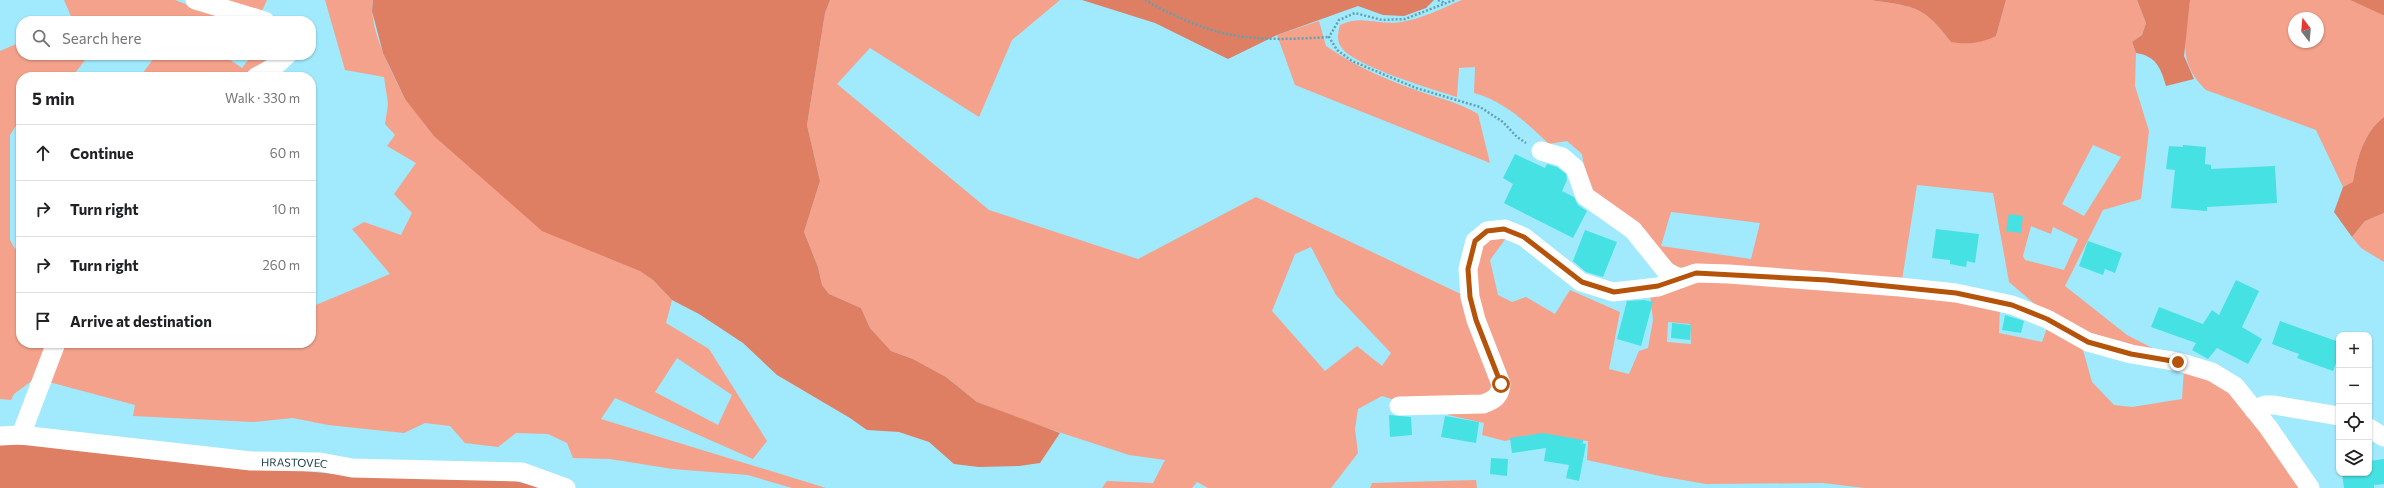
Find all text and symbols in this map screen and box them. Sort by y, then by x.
north arrow [2288,12,2324,48]
search box [16,16,316,60]
icon: search [30,27,52,49]
text: Search here [62,29,141,47]
text: 5 min [32,88,75,109]
text: Walk · 330 m [225,90,300,106]
icon: ahead [32,142,54,164]
text: Continue [70,144,134,162]
text: 60 m [270,145,300,161]
icon: right [32,198,54,220]
text: Turn right [70,200,139,218]
text: 10 m [272,201,300,217]
icon: right [32,254,54,276]
text: Turn right [70,256,139,274]
text: 260 m [263,257,300,273]
icon: arrive [32,310,54,332]
text: Arrive at destination [70,312,212,330]
map controls [2336,332,2372,476]
button: + [2336,332,2372,368]
route end [2169,353,2187,371]
button: − [2336,368,2372,404]
route start [1492,375,1510,393]
button: locate [2336,404,2372,440]
button: layers [2336,440,2372,476]
street label: HRASTOVEC [261,455,329,470]

